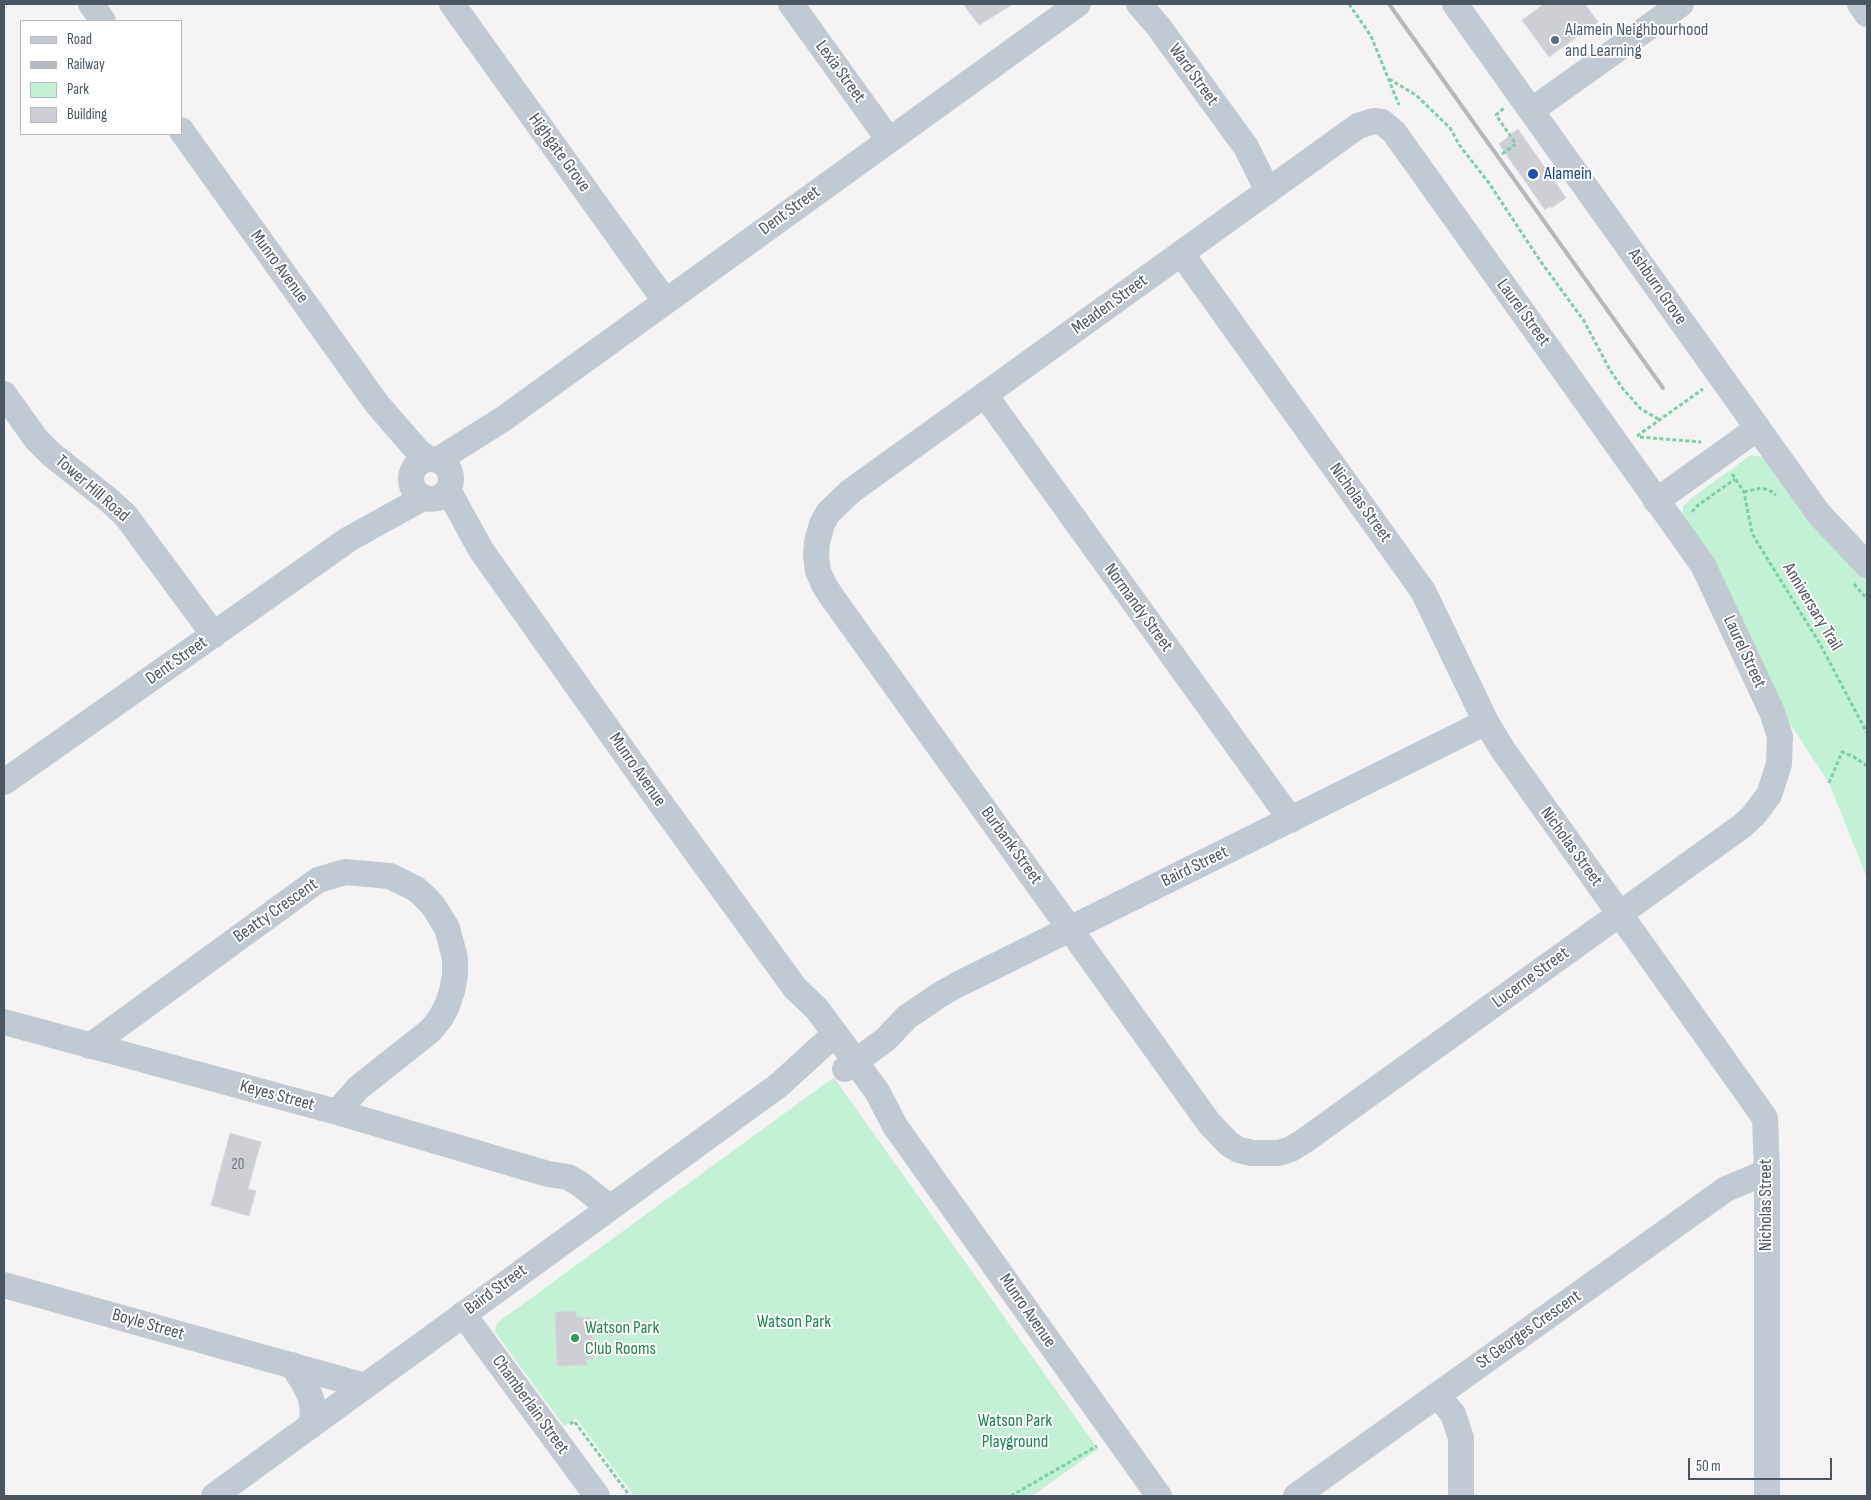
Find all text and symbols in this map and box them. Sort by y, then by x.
place label: Alamein Neighbourhood and Learning [1565,19,1708,62]
legend [20,20,182,135]
text: Road [67,30,92,49]
marker: Alamein Neighbourhood and Learning [1549,34,1561,46]
street label: Lexia Street [810,37,870,107]
street label: Ward Street [1163,40,1223,110]
text: Railway [67,55,105,74]
text: Park [67,80,89,99]
text: Building [67,105,107,124]
street label: Highgate Grove [523,109,595,197]
place label: Alamein [1544,163,1592,185]
marker: Alamein [1526,167,1540,181]
street label: Dent Street [755,182,825,240]
street label: Munro Avenue [245,226,313,308]
street label: Ashburn Grove [1623,245,1691,329]
street label: Meaden Street [1068,270,1152,340]
street label: Laurel Street [1492,275,1554,351]
street label: Tower Hill Road [51,451,133,527]
street label: Nicholas Street [1324,459,1396,547]
street label: Anniversary Trail [1777,559,1847,655]
street label: Normandy Street [1099,560,1177,656]
street label: Laurel Street [1718,612,1770,692]
street label: Dent Street [142,632,212,690]
street label: Munro Avenue [604,729,670,811]
street label: Burbank Street [976,803,1046,889]
street label: Nicholas Street [1535,803,1607,891]
street label: Baird Street [1158,842,1232,892]
street label: Beatty Crescent [230,874,322,948]
street label: Lucerne Street [1488,943,1574,1013]
street label: Keyes Street [237,1076,317,1116]
house number: 20 [232,1156,244,1174]
street label: Nicholas Street [1755,1159,1777,1251]
street label: Baird Street [461,1260,531,1320]
street label: Munro Avenue [994,1270,1060,1352]
street label: St Georges Crescent [1472,1286,1586,1374]
street label: Boyle Street [110,1304,186,1346]
park label: Watson Park [757,1311,831,1333]
place label: Watson Park Club Rooms [585,1317,659,1360]
marker: Watson Park Club Rooms [569,1332,581,1344]
street label: Chamberlain Street [487,1351,573,1459]
park label: Watson Park Playground [978,1410,1052,1452]
scale bar [1691,1448,1835,1480]
text: 50 m [1696,1457,1721,1476]

